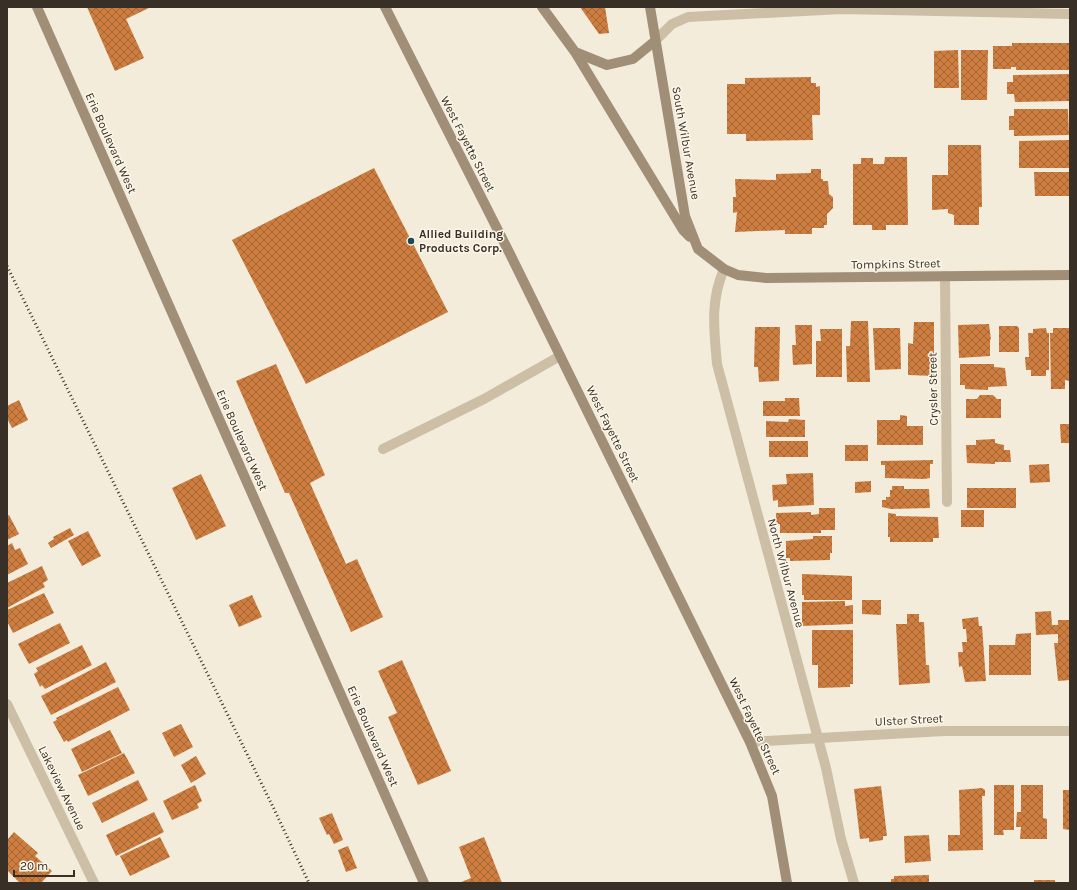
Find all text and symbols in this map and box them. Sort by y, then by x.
street label: South Wilbur Avenue [669,85,703,201]
street label: Erie Boulevard West [82,90,140,196]
street label: West Fayette Street [438,94,498,195]
place label: Allied Building Products Corp. [419,227,503,255]
marker: Allied Building Products Corp. [406,236,416,246]
street label: Tompkins Street [851,256,941,272]
street label: Crysler Street [925,352,941,426]
street label: West Fayette Street [584,384,643,485]
street label: Erie Boulevard West [213,387,271,493]
street label: North Wilbur Avenue [765,517,807,629]
street label: West Fayette Street [726,675,784,777]
street label: Erie Boulevard West [344,683,402,789]
street label: Ulster Street [875,711,944,729]
street label: Lakeview Avenue [36,744,88,832]
scale bar [14,852,74,878]
text: 20 m [20,859,48,873]

